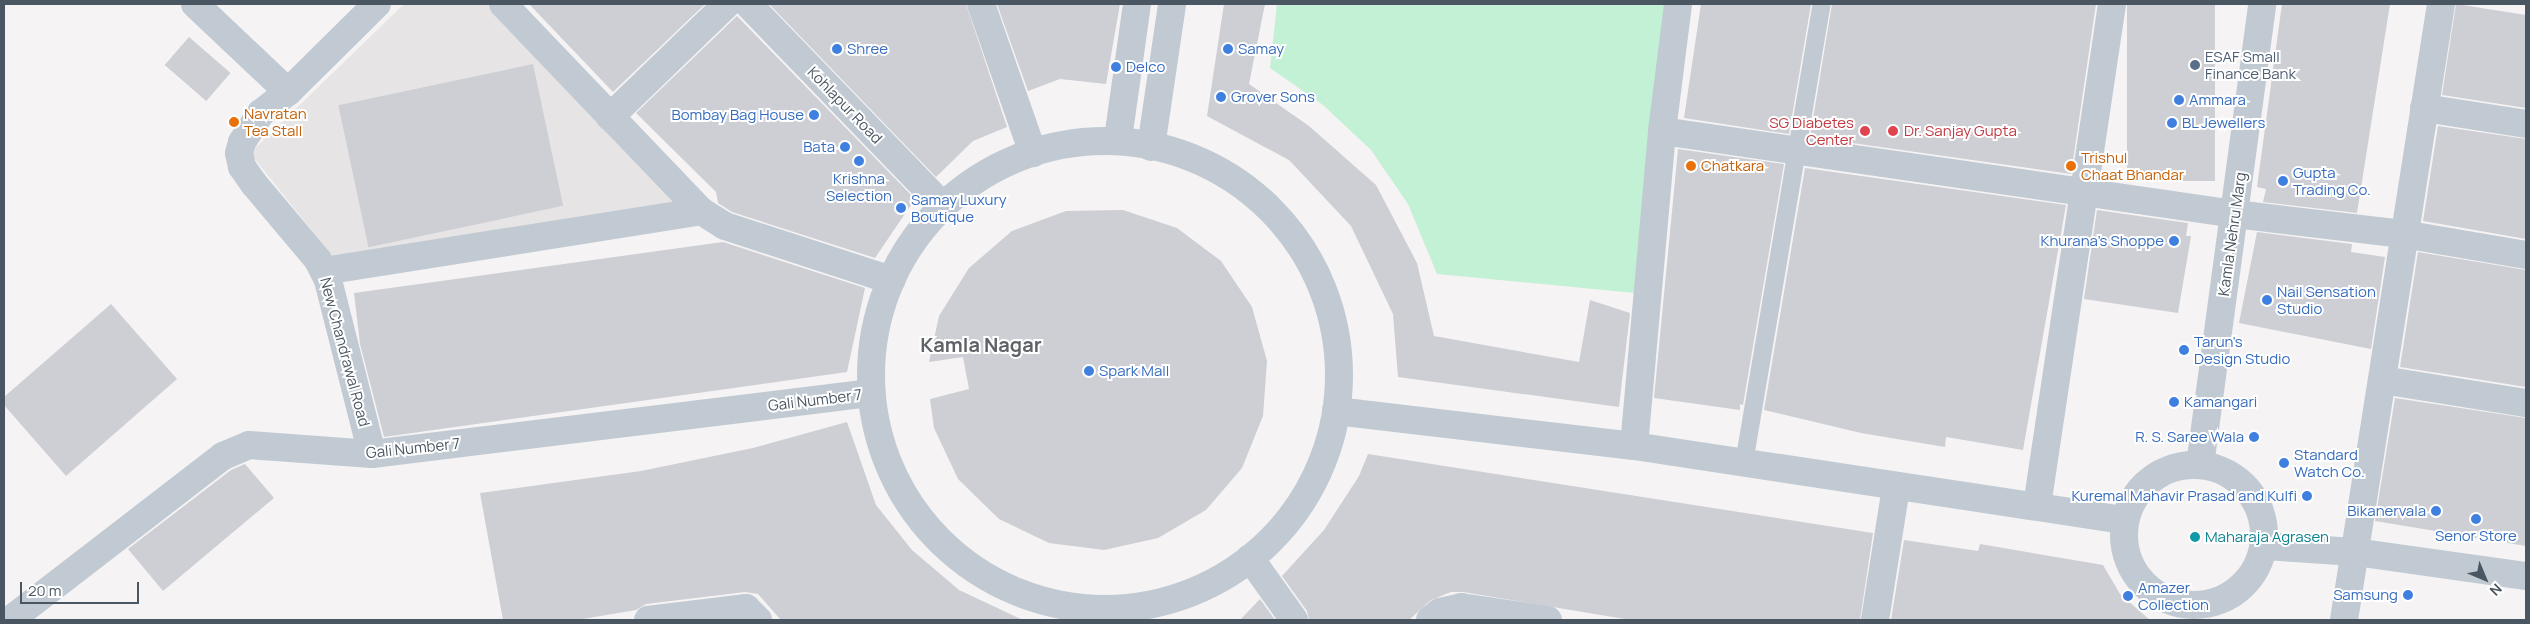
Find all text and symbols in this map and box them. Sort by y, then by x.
place label: Shree [847,40,888,58]
place label: Samay [1238,40,1284,58]
marker: Shree [831,43,843,55]
marker: Samay [1222,43,1234,55]
place label: ESAF Small Finance Bank [2205,47,2296,82]
place label: Delco [1126,58,1165,76]
marker: ESAF Small Finance Bank [2189,59,2201,71]
marker: Delco [1110,61,1122,73]
street label: Kohlapur Road [804,63,886,147]
place label: Grover Sons [1231,88,1315,106]
marker: Grover Sons [1215,91,1227,103]
place label: Ammara [2189,91,2246,109]
marker: Ammara [2173,94,2185,106]
place label: Navratan Tea Stall [244,104,307,139]
place label: Bombay Bag House [671,106,804,124]
marker: Bombay Bag House [808,109,820,121]
place label: SG Diabetes Center [1769,113,1854,148]
place label: BL Jewellers [2182,114,2266,132]
marker: Navratan Tea Stall [228,116,240,128]
marker: BL Jewellers [2166,117,2178,129]
place label: Dr. Sanjay Gupta [1904,122,2017,140]
marker: SG Diabetes Center [1858,124,1872,138]
marker: Dr. Sanjay Gupta [1886,124,1900,138]
place label: Bata [803,138,835,156]
marker: Bata [839,141,851,153]
place label: Trishul Chaat Bhandar [2081,148,2184,183]
marker: Krishna Selection [853,155,865,167]
place label: Chatkara [1701,157,1764,175]
marker: Chatkara [1685,160,1697,172]
marker: Trishul Chaat Bhandar [2065,160,2077,172]
place label: Gupta Trading Co. [2293,163,2371,198]
place label: Krishna Selection [826,169,892,204]
street label: Kamla Nehru Marg [2214,171,2250,297]
marker: Gupta Trading Co. [2277,175,2289,187]
place label: Samay Luxury Boutique [911,190,1007,225]
marker: Samay Luxury Boutique [895,202,907,214]
place label: Khurana's Shoppe [2040,232,2164,250]
marker: Khurana's Shoppe [2168,235,2180,247]
street label: New Chandrawal Road [316,276,374,428]
place label: Nail Sensation Studio [2277,282,2376,317]
marker: Nail Sensation Studio [2261,294,2273,306]
district label: Kamla Nagar [920,332,1042,356]
place label: Tarun's Design Studio [2194,332,2290,367]
marker: Tarun's Design Studio [2178,344,2190,356]
place label: Spark Mall [1099,362,1169,380]
marker: Spark Mall [1083,365,1095,377]
street label: Gali Number 7 [767,385,863,415]
place label: Kamangari [2184,393,2257,411]
marker: Kamangari [2168,396,2180,408]
place label: R. S. Saree Wala [2135,428,2244,446]
marker: R. S. Saree Wala [2248,431,2260,443]
street label: Gali Number 7 [365,434,461,462]
place label: Standard Watch Co. [2294,445,2365,480]
marker: Standard Watch Co. [2278,457,2290,469]
place label: Kuremal Mahavir Prasad and Kulfi [2071,487,2297,505]
marker: Kuremal Mahavir Prasad and Kulfi [2301,490,2313,502]
place label: Bikanervala [2347,502,2426,520]
marker: Bikanervala [2430,505,2442,517]
marker: Senor Store [2470,513,2482,525]
place label: Senor Store [2435,527,2517,545]
place label: Maharaja Agrasen [2205,528,2329,546]
marker: Maharaja Agrasen [2189,531,2201,543]
north arrow [2460,554,2510,604]
scale bar [22,572,141,604]
place label: Amazer Collection [2138,578,2209,613]
text: 20 m [28,580,61,601]
text: N [2486,580,2506,600]
place label: Samsung [2333,586,2398,604]
marker: Samsung [2402,589,2414,601]
marker: Amazer Collection [2122,590,2134,602]

